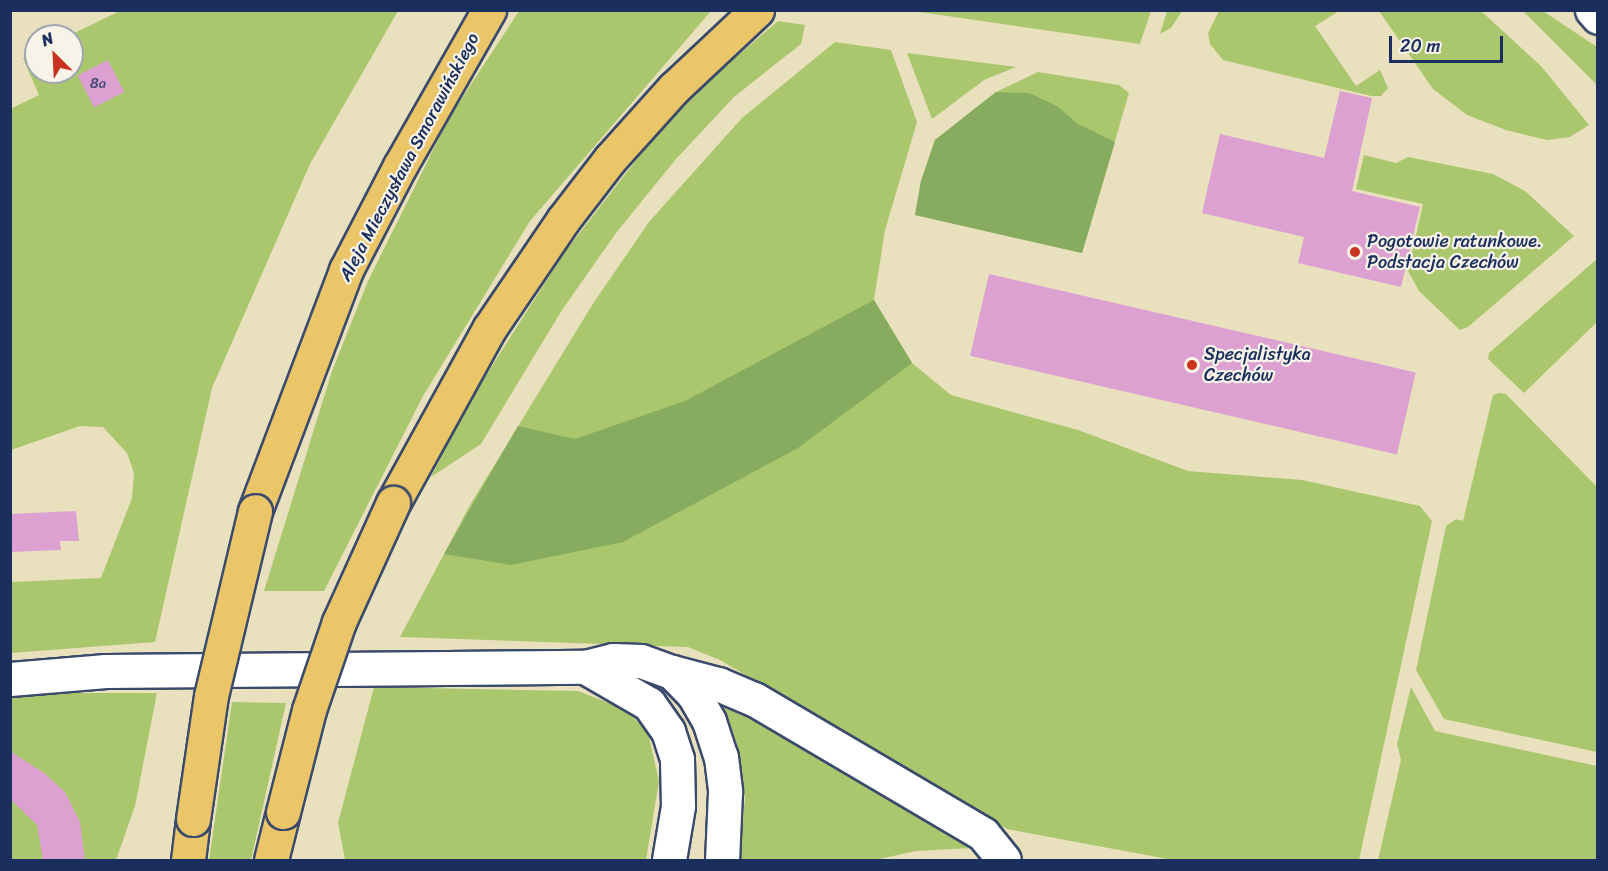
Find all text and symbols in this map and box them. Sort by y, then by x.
text: N [36,23,58,54]
north arrow [24,24,84,84]
scale bar [1392,24,1506,62]
street label: Aleja Mieczysława Smorawińskiego [334,29,484,285]
text: 20 m [1400,30,1440,62]
house number: 8a [90,75,106,93]
place label: Pogotowie ratunkowe. Podstacja Czechów [1367,231,1543,274]
marker: Pogotowie ratunkowe. Podstacja Czechów [1348,245,1362,259]
place label: Specjalistyka Czechów [1204,344,1311,386]
marker: Specjalistyka Czechów [1185,358,1199,372]

